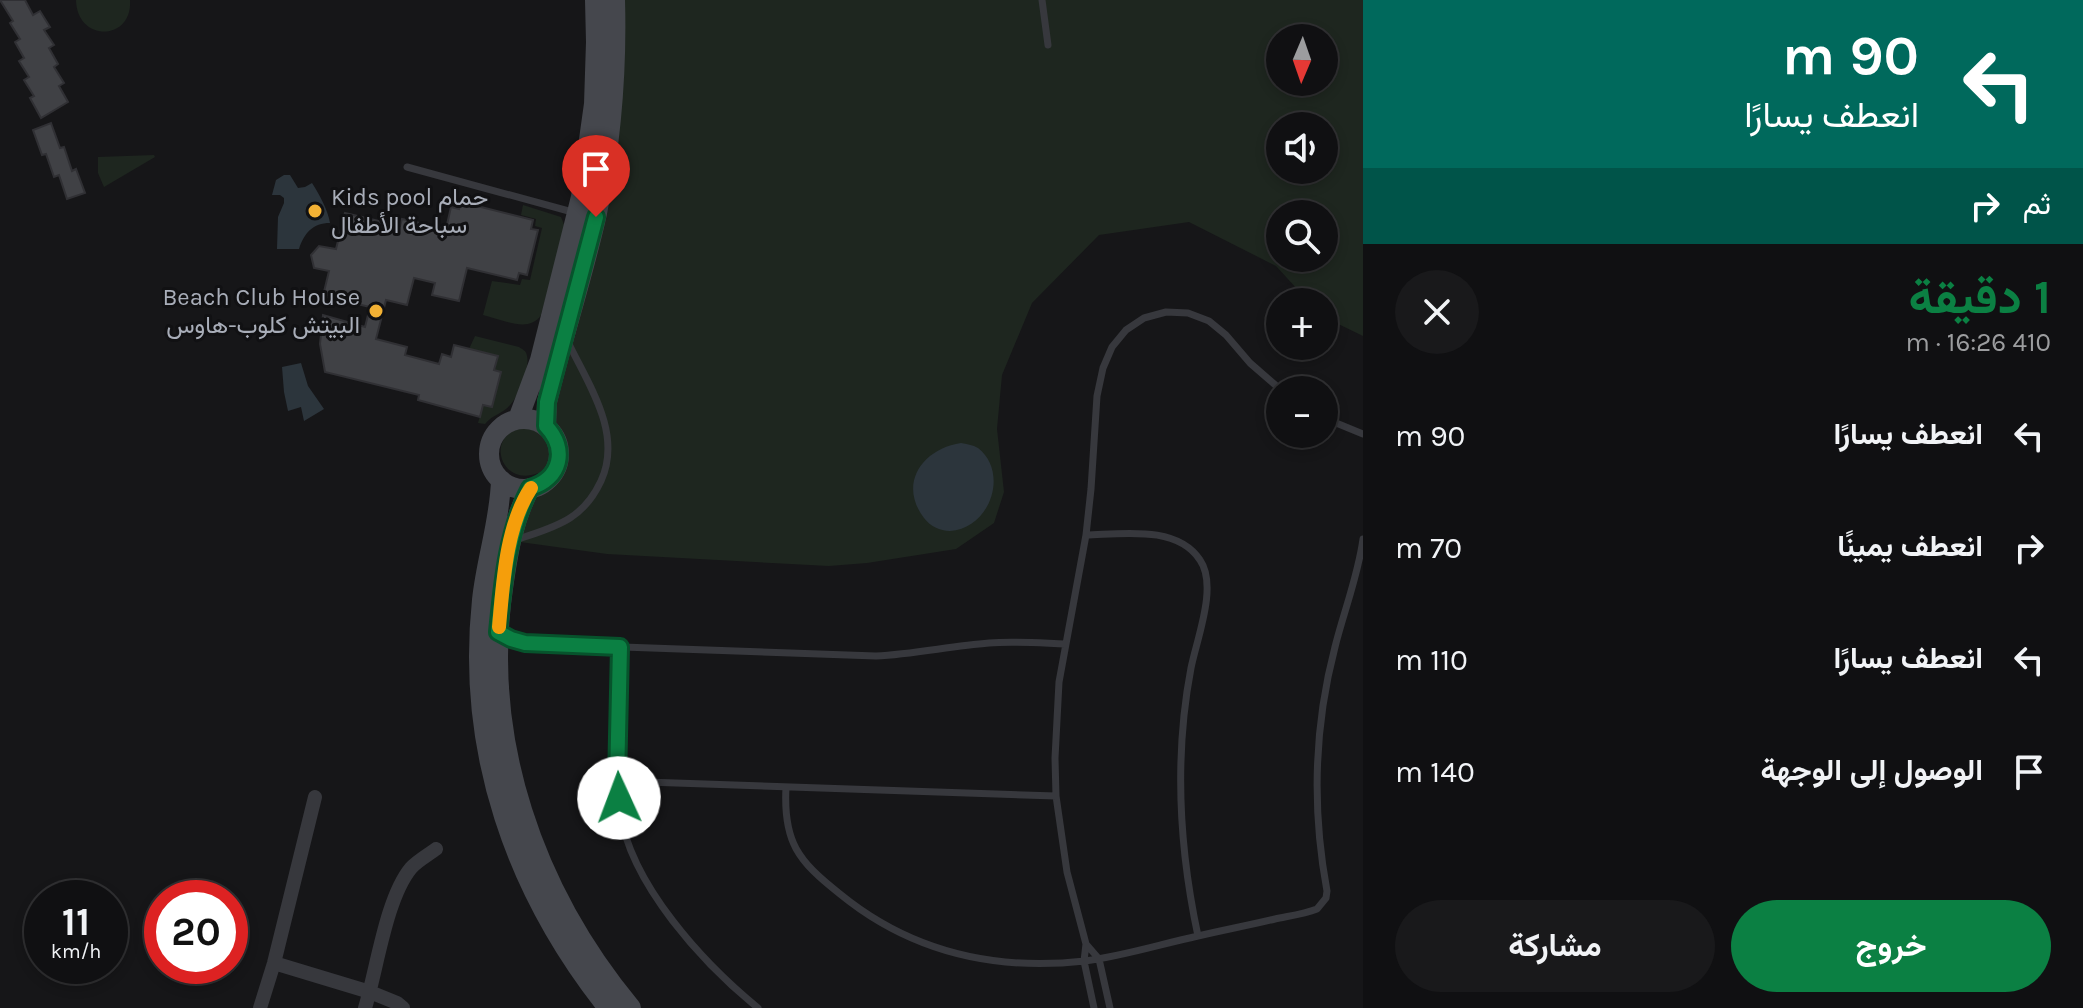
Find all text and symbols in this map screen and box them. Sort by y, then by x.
text: 90 m [1782,23,1919,88]
north arrow [1266,24,1338,96]
map controls [1266,24,1338,448]
icon: left [1947,32,2051,136]
text: انعطف يسارًا [1744,94,1919,136]
button: sound [1266,112,1338,184]
pin [562,135,630,217]
icon: arrive [574,147,618,191]
place label: Kids pool حمام سباحة الأطفال [331,183,488,239]
icon: right [1963,184,2007,228]
text: ثم [2023,186,2051,222]
button: search [1266,200,1338,272]
marker: Kids pool حمام سباحة الأطفال [306,202,324,220]
text: 1 دقيقة [1909,269,2051,325]
button: close [1395,270,1479,354]
place label: Beach Club House البيتش كلوب-هاوس [162,283,360,340]
button: + [1266,288,1338,360]
marker: Beach Club House البيتش كلوب-هاوس [367,302,385,320]
text: 410 m · 16:26 [1906,327,2051,358]
button: − [1266,376,1338,448]
icon: left [2007,414,2051,458]
text: انعطف يسارًا [1833,416,1983,452]
text: 90 m [1395,418,1465,454]
icon: right [2007,526,2051,570]
text: انعطف يمينًا [1837,528,1983,564]
text: 70 m [1395,530,1462,566]
icon: left [2007,638,2051,682]
text: انعطف يسارًا [1833,640,1983,676]
text: 110 m [1395,642,1468,678]
icon: arrive [2007,750,2051,794]
text: الوصول إلى الوجهة [1760,752,1983,788]
text: 140 m [1395,754,1475,790]
position arrow [577,756,661,840]
speed limit sign: 20 [144,880,248,984]
text: 11 [62,898,90,945]
button: مشاركة [1395,900,1715,992]
button: خروج [1731,900,2051,992]
text: km/h [51,940,101,963]

